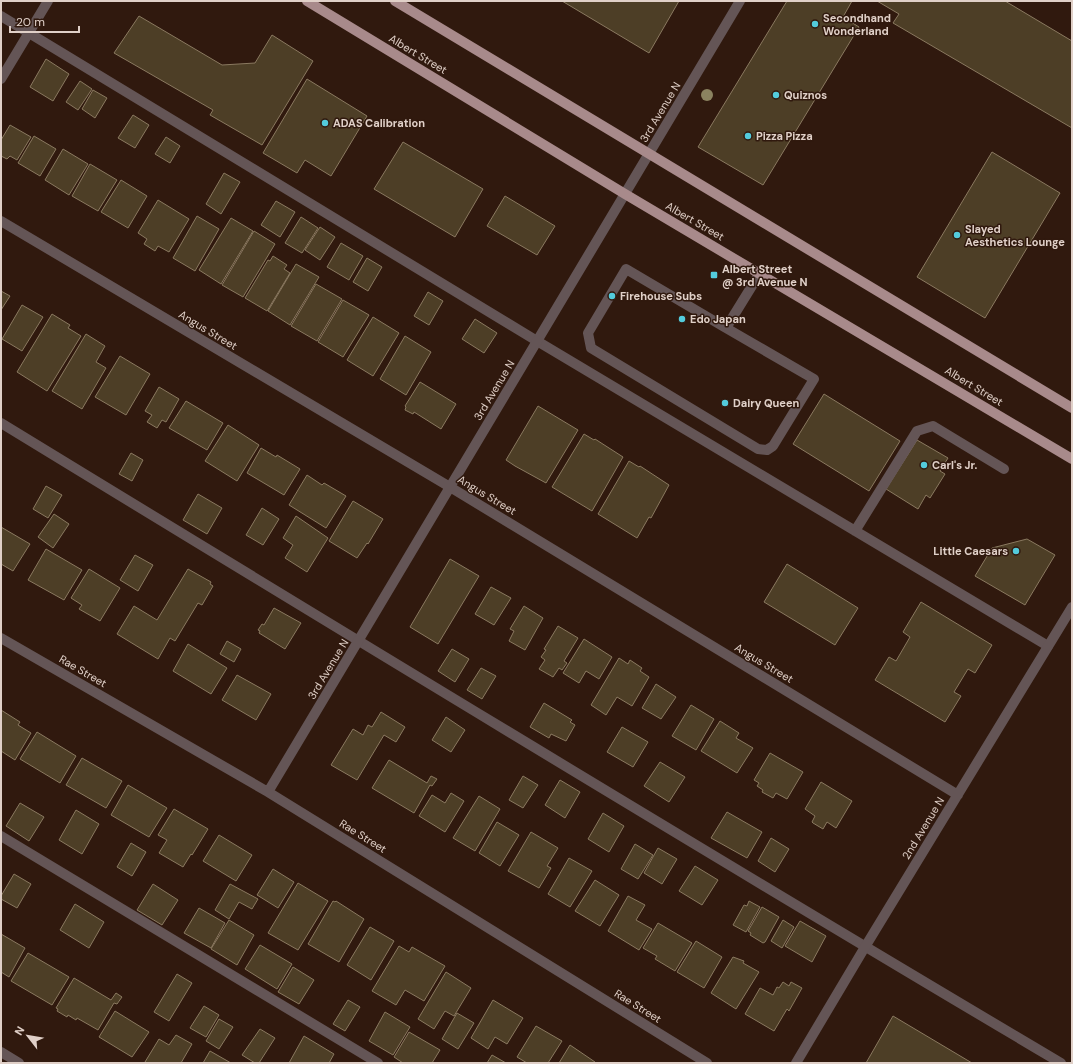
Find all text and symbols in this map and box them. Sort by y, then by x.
scale bar [10,8,79,34]
place label: Secondhand Wonderland [823,11,891,38]
text: 20 m [16,14,45,30]
marker: Secondhand Wonderland [810,19,820,29]
street label: Albert Street [386,31,450,77]
street label: 3rd Avenue N [636,79,684,145]
place label: Quiznos [784,88,827,102]
marker: Quiznos [771,90,781,100]
place label: ADAS Calibration [333,116,425,130]
marker: ADAS Calibration [320,118,330,128]
place label: Pizza Pizza [756,129,813,143]
marker: Pizza Pizza [743,131,753,141]
street label: Albert Street [663,199,727,243]
place label: Slayed Aesthetics Lounge [965,222,1065,249]
marker: Slayed Aesthetics Lounge [952,230,962,240]
place label: Albert Street @ 3rd Avenue N [722,262,807,289]
marker: Albert Street @ 3rd Avenue N [709,270,719,280]
place label: Firehouse Subs [620,289,702,303]
marker: Firehouse Subs [607,291,617,301]
street label: Angus Street [176,307,240,353]
place label: Edo Japan [690,312,746,326]
marker: Edo Japan [677,314,687,324]
street label: 3rd Avenue N [470,357,518,423]
street label: Albert Street [942,363,1006,409]
place label: Dairy Queen [733,396,800,410]
marker: Dairy Queen [720,398,730,408]
place label: Carl's Jr. [932,458,978,472]
marker: Carl's Jr. [919,460,929,470]
street label: Angus Street [455,472,519,518]
place label: Little Caesars [933,544,1008,558]
marker: Little Caesars [1011,546,1021,556]
street label: 3rd Avenue N [304,636,352,702]
street label: Angus Street [732,640,796,686]
street label: Rae Street [57,652,109,690]
street label: 2nd Avenue N [899,794,947,862]
street label: Rae Street [337,816,389,856]
street label: Rae Street [612,986,664,1026]
north arrow [8,1016,48,1056]
text: N [11,1024,27,1038]

